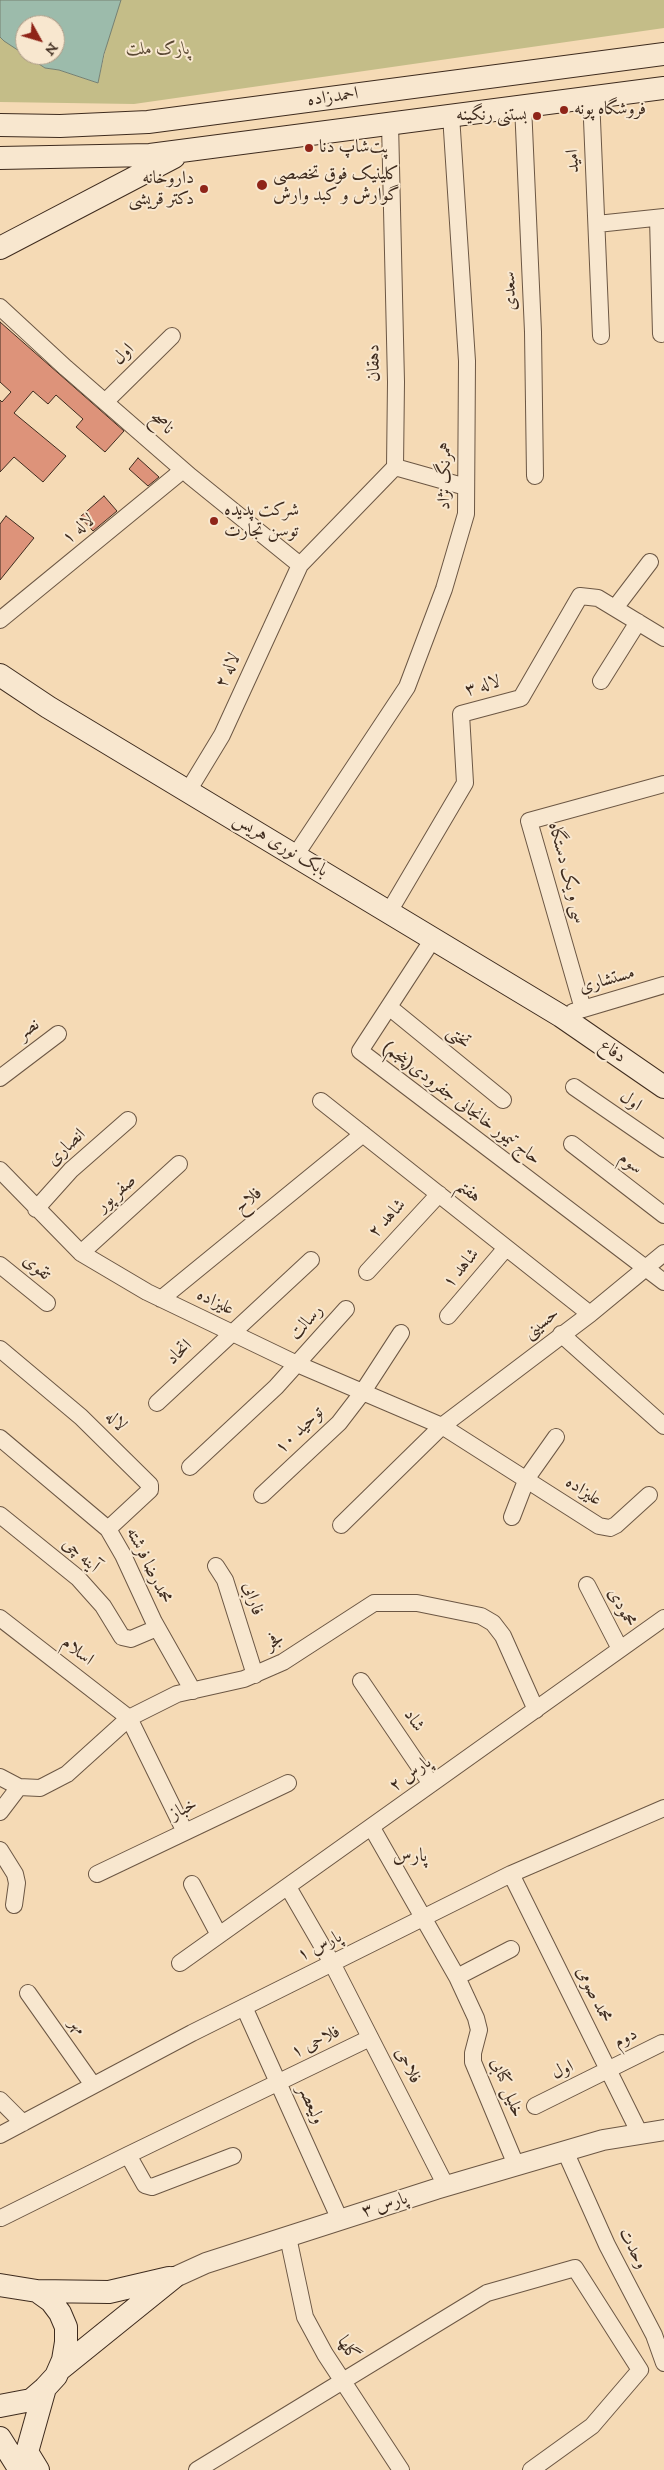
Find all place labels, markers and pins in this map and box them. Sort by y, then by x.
place label: فروشگاه پونه [574,99,646,121]
marker: فروشگاه پونه [558,104,570,116]
place label: بستنی رنگینه [456,105,527,127]
marker: بستنی رنگینه [531,110,543,122]
place label: پت‌شاپ دنا [319,137,389,159]
marker: پت‌شاپ دنا [303,142,315,154]
place label: کلینیک فوق تخصصی گوارش و کبد وارش [273,164,400,206]
place label: داروخانه دکتر قریشی [129,168,194,210]
marker: کلینیک فوق تخصصی گوارش و کبد وارش [255,178,269,192]
marker: داروخانه دکتر قریشی [198,183,210,195]
place label: شرکت پدیده توسن تجارت [224,500,299,542]
marker: شرکت پدیده توسن تجارت [208,515,220,527]

